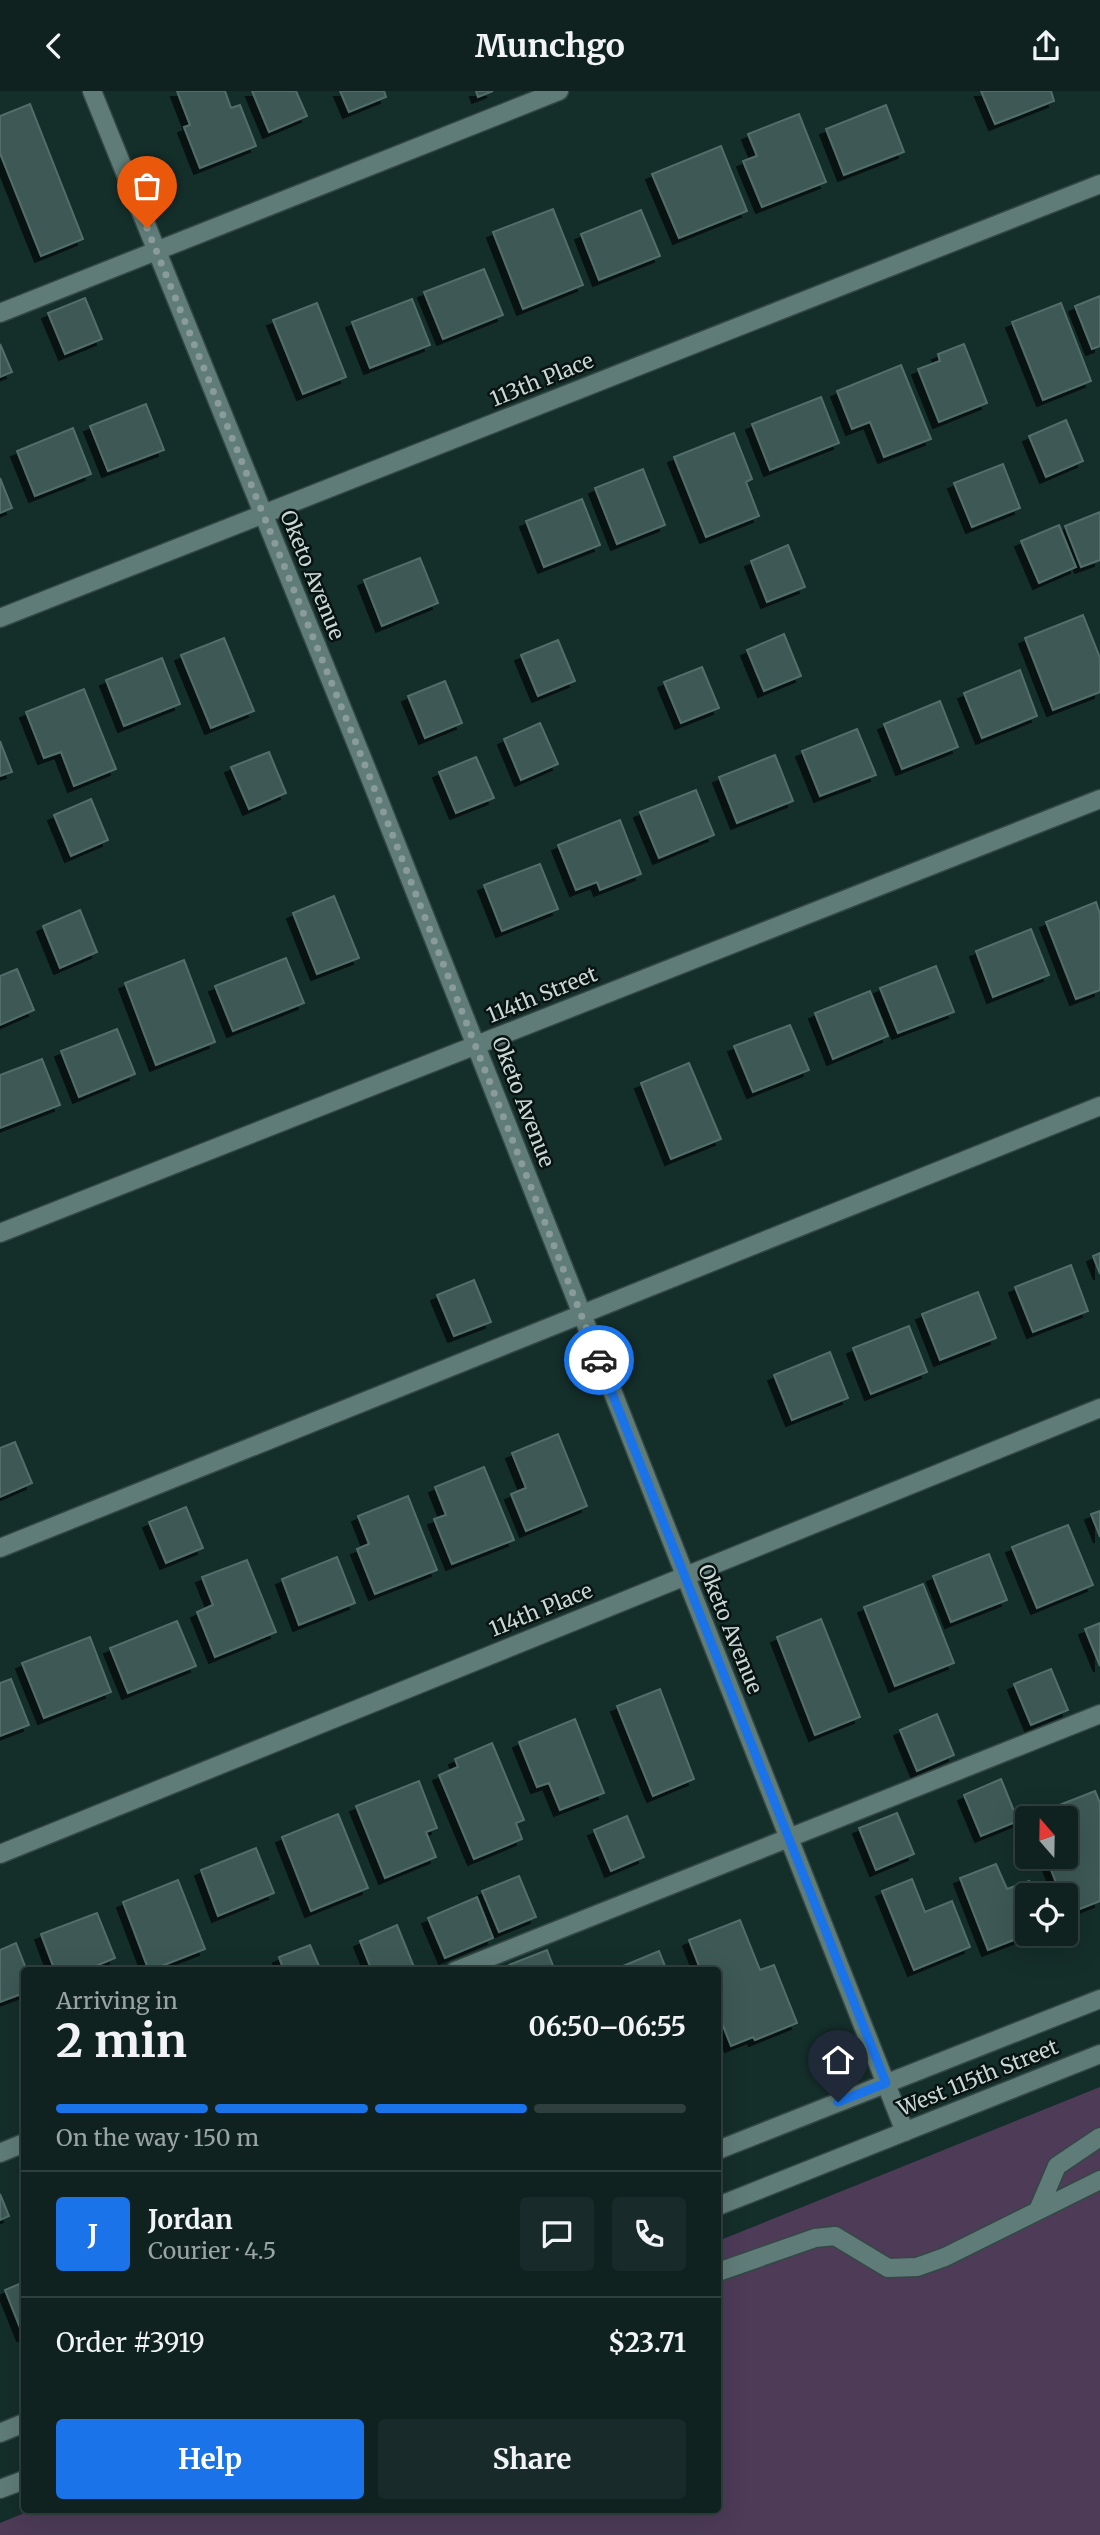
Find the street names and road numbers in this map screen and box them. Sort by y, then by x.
street label: 113th Place [486,347,597,412]
street label: Oketo Avenue [274,506,351,644]
street label: 114th Street [483,960,601,1029]
street label: Oketo Avenue [486,1033,561,1171]
street label: Oketo Avenue [692,1560,769,1698]
street label: 114th Place [485,1577,597,1643]
street label: West 115th Street [893,2033,1062,2122]

